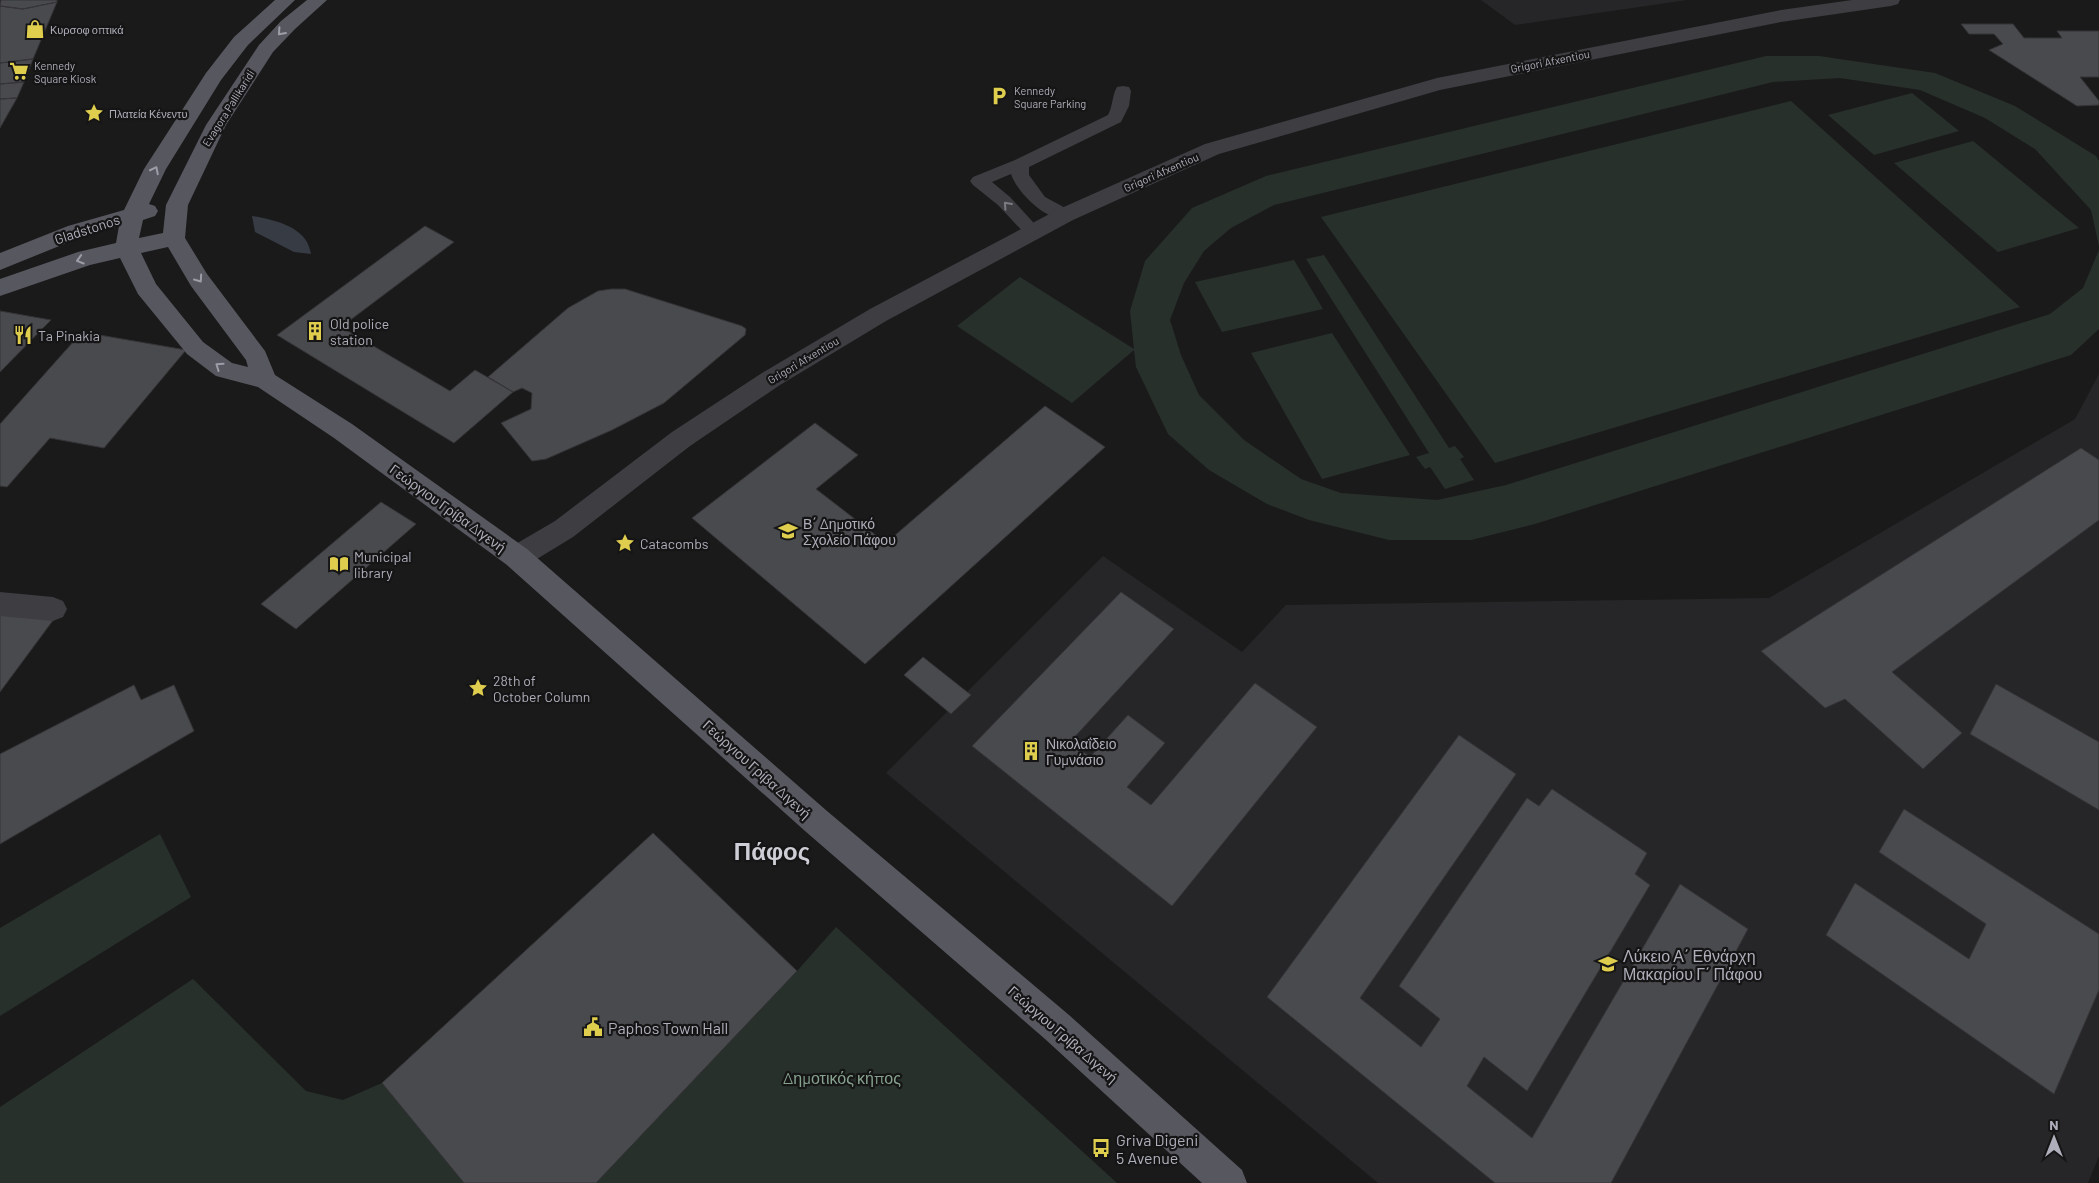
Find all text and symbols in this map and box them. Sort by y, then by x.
shop icon: Κυρσοφ οπτικά [24,18,46,40]
place label: Κυρσοφ οπτικά [50,23,124,36]
one-way arrow [278,26,287,35]
street label: Grigori Afxentiou [1509,47,1591,75]
place label: Kennedy Square Kiosk [34,59,97,85]
supermarket icon: Kennedy Square Kiosk [8,60,30,82]
street label: Evagora Pallikaridi [199,67,257,149]
place label: Kennedy Square Parking [1014,84,1086,110]
parking icon: Kennedy Square Parking [988,85,1010,107]
place icon: Πλατεία Κένεντυ [83,102,105,124]
place label: Πλατεία Κένεντυ [109,107,187,120]
street label: Grigori Afxentiou [1122,150,1200,194]
one-way arrow [149,166,159,175]
one-way arrow [1004,202,1013,211]
street label: Gladstonos [52,210,122,248]
one-way arrow [76,254,84,264]
one-way arrow [193,273,202,283]
place label: Old police station [330,315,389,348]
building icon: Old police station [304,320,326,342]
restaurant icon: Ta Pinakia [12,324,34,346]
place label: Ta Pinakia [38,327,100,344]
street label: Grigori Afxentiou [765,334,841,386]
one-way arrow [215,363,225,372]
street label: Γεώργιου Γρίβα Διγενή [387,460,509,556]
place label: Β΄ Δημοτικό Σχολείο Πάφου [803,515,896,548]
school or university icon: Β΄ Δημοτικό Σχολείο Πάφου [777,520,799,542]
place icon: Catacombs [614,532,636,554]
place label: Catacombs [640,535,709,552]
place label: Municipal library [354,548,412,581]
library icon: Municipal library [328,553,350,575]
place label: 28th of October Column [493,672,590,705]
place icon: 28th of October Column [467,677,489,699]
street label: Γεώργιου Γρίβα Διγενή [700,716,814,822]
place label: Νικολαΐδειο Γυμνάσιο [1046,735,1117,768]
building icon: Νικολαΐδειο Γυμνάσιο [1020,740,1042,762]
district label: Πάφος [734,836,810,865]
place label: Λύκειο Α΄ Εθνάρχη Μακαρίου Γ΄ Πάφου [1623,946,1762,983]
school or university icon: Λύκειο Α΄ Εθνάρχη Μακαρίου Γ΄ Πάφου [1597,953,1619,975]
street label: Γεώργιου Γρίβα Διγενή [1005,982,1121,1086]
public building icon: Paphos Town Hall [582,1016,604,1038]
place label: Paphos Town Hall [608,1018,728,1037]
park label: Δημοτικός κήπος [783,1068,901,1087]
north arrow [2029,1113,2079,1163]
text: N [2049,1116,2059,1133]
place label: Griva Digeni 5 Avenue [1116,1130,1198,1167]
bus stop icon: Griva Digeni 5 Avenue [1090,1137,1112,1159]

